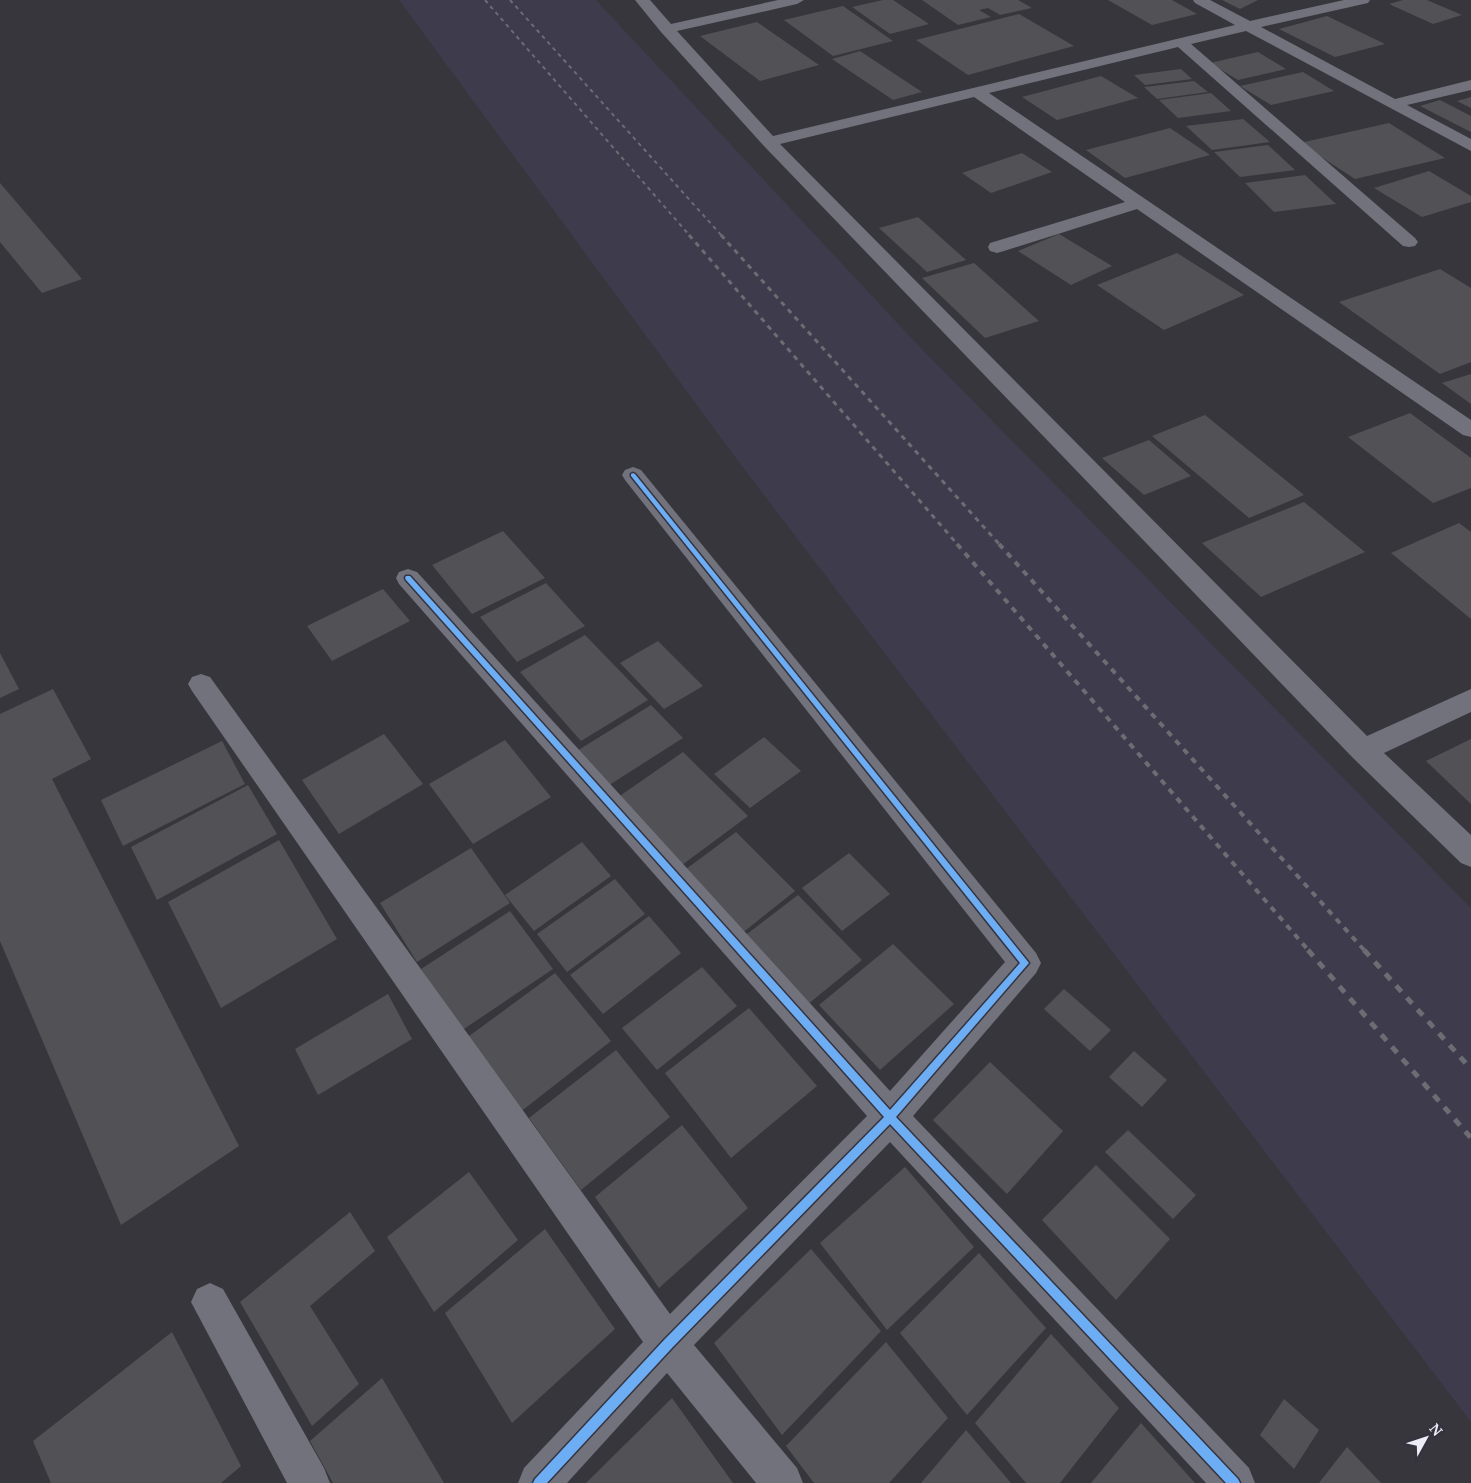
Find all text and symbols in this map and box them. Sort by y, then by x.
north arrow [1401,1413,1451,1463]
text: N [1426,1419,1447,1440]

